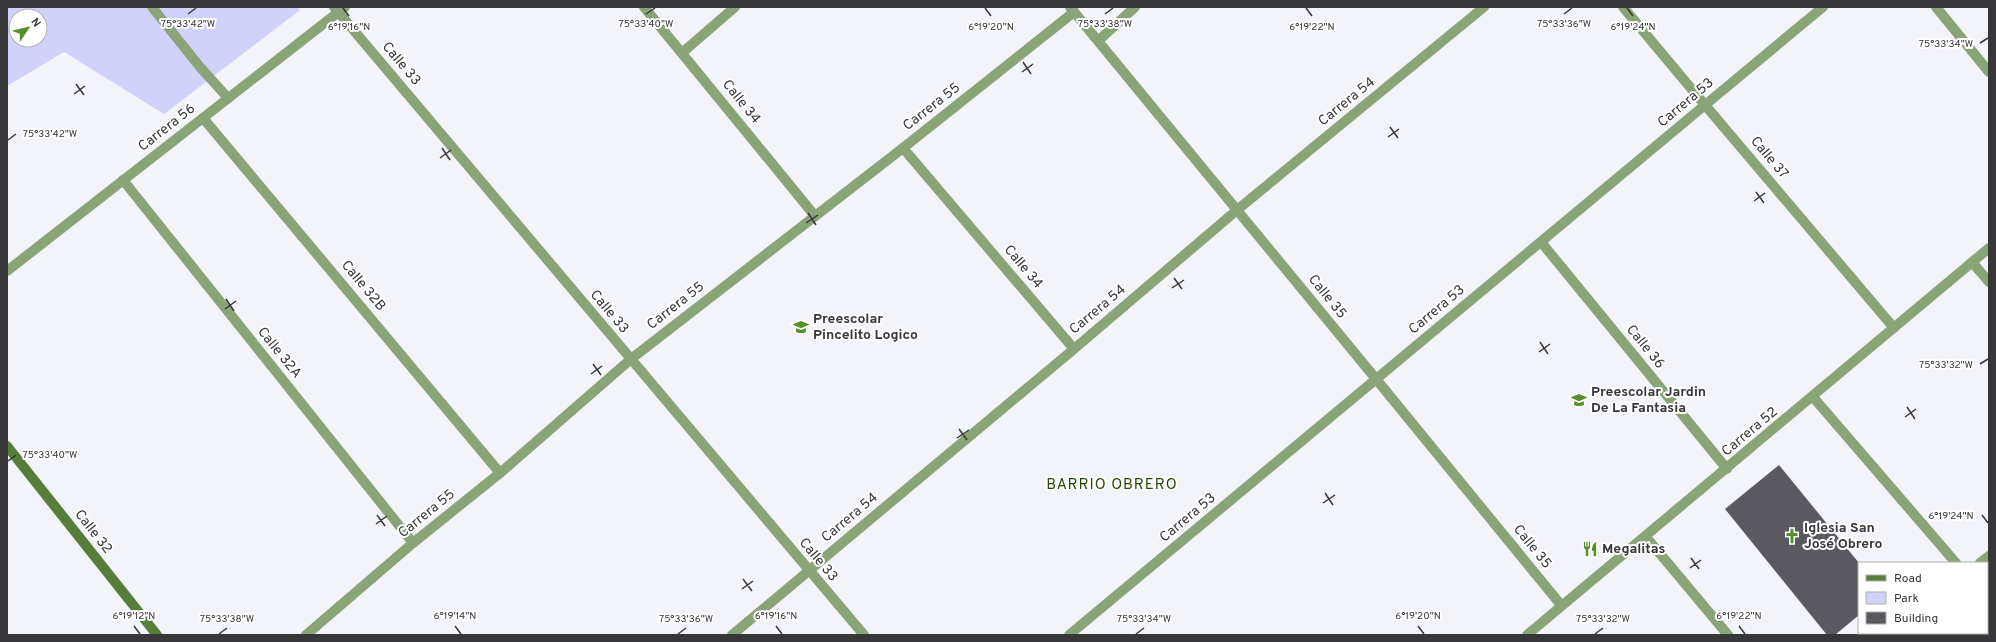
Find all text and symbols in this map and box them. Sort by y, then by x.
north arrow [8,8,48,48]
text: N [27,16,43,30]
text: 75°33'42"W [161,18,215,31]
text: 75°33'40"W [619,18,673,31]
text: 75°33'38"W [1078,18,1132,31]
text: 75°33'36"W [1537,18,1591,31]
text: 6°19'16"N [328,21,370,34]
text: 6°19'20"N [968,21,1014,34]
text: 6°19'22"N [1289,21,1335,34]
text: 6°19'24"N [1610,21,1656,34]
text: 75°33'34"W [1919,38,1973,51]
street label: Calle 33 [378,39,424,89]
street label: Carrera 54 [1315,74,1379,130]
street label: Carrera 53 [1655,75,1717,131]
street label: Calle 34 [718,77,764,127]
street label: Carrera 55 [900,79,964,135]
street label: Carrera 56 [135,100,199,156]
text: 75°33'42"W [23,128,77,141]
street label: Calle 37 [1746,133,1792,183]
street label: Calle 34 [1000,242,1046,292]
street label: Calle 32B [337,257,389,315]
street label: Calle 35 [1304,272,1350,322]
street label: Carrera 55 [644,278,708,334]
street label: Carrera 54 [1066,282,1130,338]
street label: Carrera 53 [1406,282,1468,338]
street label: Calle 33 [586,287,632,337]
place label: Preescolar Pincelito Logico [813,311,918,344]
school or university icon: Preescolar Pincelito Logico [792,318,810,336]
street label: Calle 36 [1622,322,1668,372]
street label: Calle 32A [253,324,305,382]
text: 75°33'32"W [1919,359,1973,372]
place label: Preescolar Jardin De La Fantasia [1591,384,1706,417]
school or university icon: Preescolar Jardin De La Fantasia [1570,391,1588,409]
street label: Carrera 52 [1719,404,1781,460]
text: 75°33'40"W [23,449,77,462]
district label: BARRIO OBRERO [1046,476,1178,495]
street label: Carrera 55 [395,486,459,542]
street label: Carrera 54 [818,490,882,546]
street label: Carrera 53 [1157,490,1219,546]
street label: Calle 32 [71,507,115,557]
text: 6°19'24"N [1928,510,1974,523]
place label: Iglesia San José Obrero [1804,520,1883,553]
street label: Calle 35 [1509,522,1555,572]
church icon: Iglesia San José Obrero [1783,527,1801,545]
street label: Calle 33 [795,535,841,585]
restaurant icon: Megalitas [1581,540,1599,558]
place label: Megalitas [1602,541,1666,558]
legend [1858,562,1988,634]
text: Road [1894,571,1922,587]
text: Park [1894,591,1919,607]
text: 6°19'12"N [113,610,155,623]
text: 6°19'14"N [434,610,476,623]
text: 6°19'16"N [755,610,797,623]
text: 6°19'20"N [1395,610,1441,623]
text: 6°19'22"N [1716,610,1762,623]
text: Building [1894,611,1938,627]
text: 75°33'38"W [200,613,254,626]
text: 75°33'36"W [659,613,713,626]
text: 75°33'34"W [1117,613,1171,626]
text: 75°33'32"W [1576,613,1630,626]

